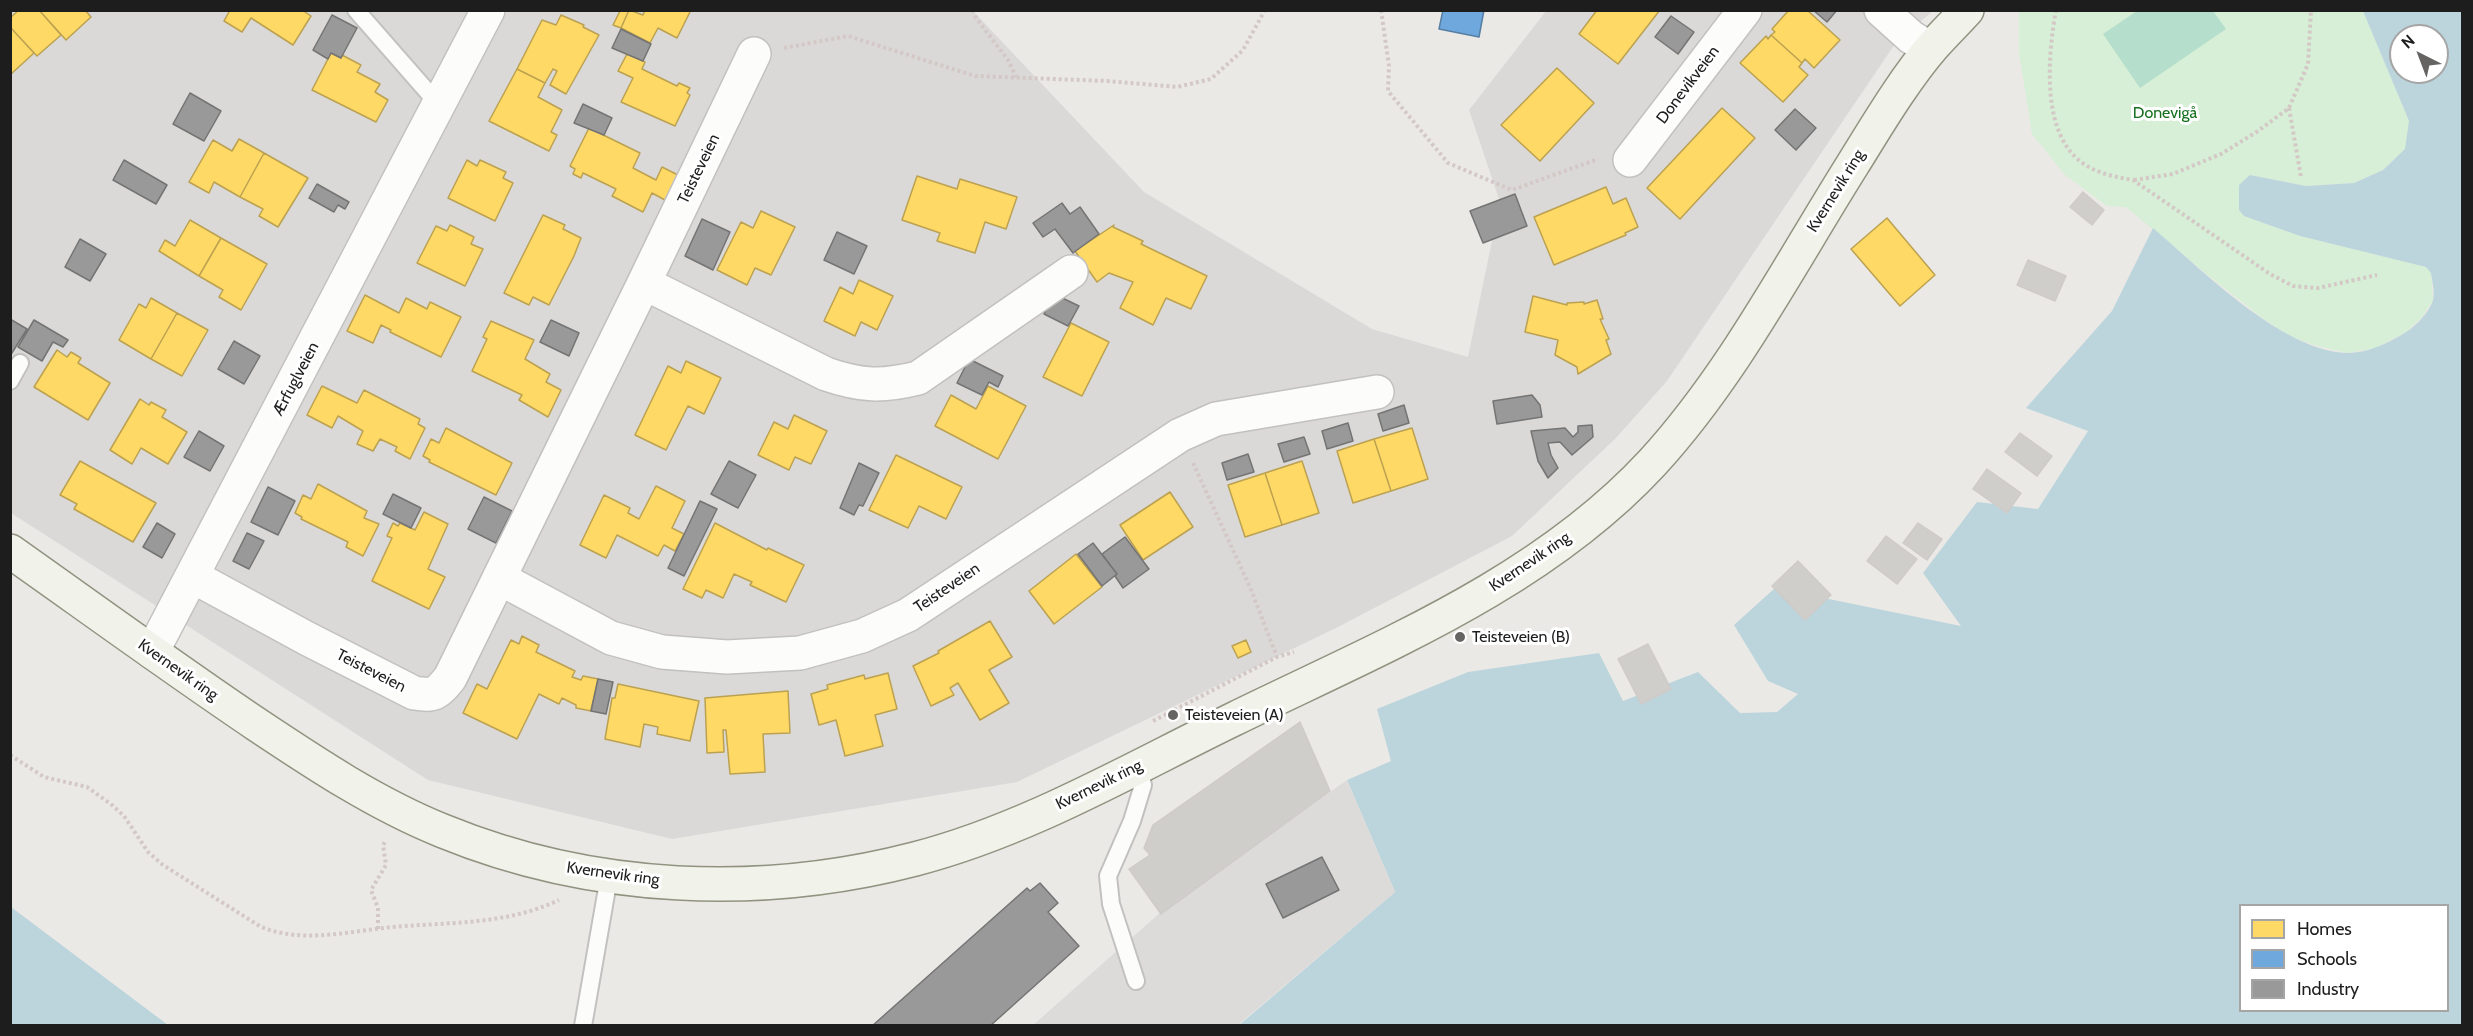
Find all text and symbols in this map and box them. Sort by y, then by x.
north arrow [2389,24,2449,84]
text: N [2397,31,2419,53]
street label: Donevikveien [1653,42,1723,128]
park label: Donevigå [2133,103,2197,123]
street label: Teisteveien [674,131,724,207]
street label: Kvernevik ring [1803,146,1869,236]
street label: Ærfuglveien [269,339,323,419]
street label: Kvernevik ring [1486,528,1574,596]
street label: Teisteveien [910,559,984,617]
place label: Teisteveien (B) [1472,627,1570,647]
marker: Teisteveien (B) [1453,630,1467,644]
street label: Kvernevik ring [134,635,222,705]
street label: Teisteveien [333,645,409,697]
place label: Teisteveien (A) [1185,705,1284,725]
marker: Teisteveien (A) [1166,708,1180,722]
street label: Kvernevik ring [1053,756,1145,814]
street label: Kvernevik ring [565,858,661,890]
legend [2239,904,2449,1012]
text: Homes [2297,918,2352,940]
text: Schools [2297,948,2357,970]
text: Industry [2297,978,2359,1000]

